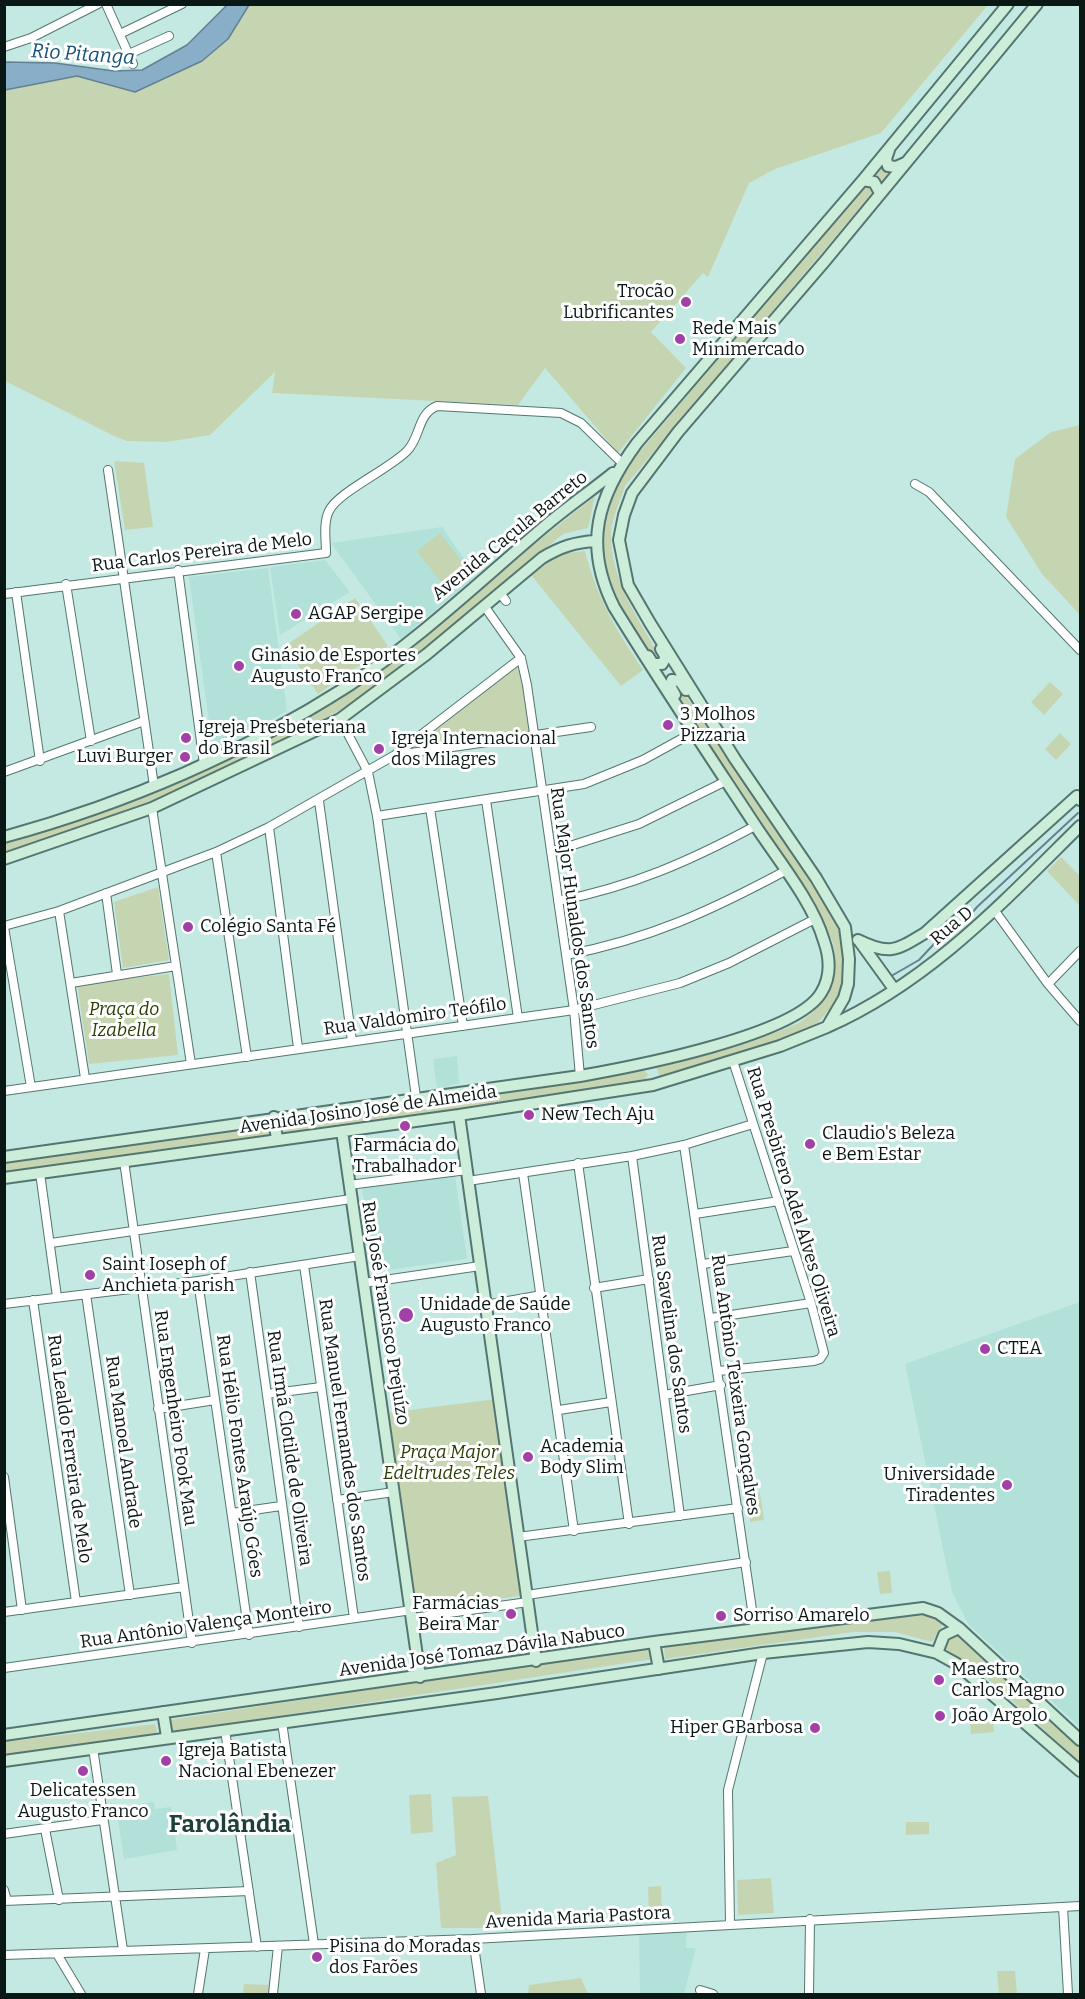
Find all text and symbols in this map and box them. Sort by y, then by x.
water label: Rio Pitanga [30,39,136,71]
place label: Trocão Lubrificantes [563,281,674,324]
marker: Trocão Lubrificantes [679,295,693,309]
place label: Rede Mais Minimercado [692,318,804,360]
marker: Rede Mais Minimercado [673,332,687,346]
street label: Avenida Caçula Barreto [428,467,592,605]
street label: Rua Carlos Pereira de Melo [91,529,313,577]
place label: AGAP Sergipe [308,603,424,625]
marker: AGAP Sergipe [289,607,303,621]
place label: Ginásio de Esportes Augusto Franco [251,645,416,688]
marker: Ginásio de Esportes Augusto Franco [232,659,246,673]
place label: 3 Molhos Pizzaria [680,704,755,746]
place label: Igreja Presbeteriana do Brasil [198,717,366,760]
marker: 3 Molhos Pizzaria [661,718,675,732]
place label: Igreja Internacional dos Milagres [391,728,556,771]
marker: Igreja Presbeteriana do Brasil [179,731,193,745]
marker: Igreja Internacional dos Milagres [372,742,386,756]
place label: Luvi Burger [76,746,173,768]
marker: Luvi Burger [178,750,192,764]
street label: Rua Major Hunaldos dos Santos [545,786,603,1050]
street label: Rua D [926,902,978,950]
place label: Colégio Santa Fé [200,916,336,938]
marker: Colégio Santa Fé [181,920,195,934]
street label: Rua Valdomiro Teófilo [322,993,508,1041]
park label: Praça do Izabella [89,999,159,1042]
street label: Rua Presbitero Adel Alves Oliveira [742,1064,844,1340]
street label: Avenida Josino José de Almeida [238,1081,498,1139]
place label: New Tech Aju [541,1104,654,1126]
marker: New Tech Aju [522,1108,536,1122]
marker: Farmácia do Trabalhador [398,1119,412,1133]
place label: Claudio's Beleza e Bem Estar [822,1123,955,1166]
place label: Farmácia do Trabalhador [354,1135,456,1178]
marker: Claudio's Beleza e Bem Estar [803,1137,817,1151]
street label: Rua José Francisco Prejuízo [357,1199,413,1427]
street label: Rua Savelina dos Santos [646,1233,696,1435]
street label: Rua Antônio Teixeira Gonçalves [706,1253,764,1517]
place label: Saint Ioseph of Anchieta parish [102,1254,234,1296]
marker: Saint Ioseph of Anchieta parish [83,1268,97,1282]
place label: Unidade de Saúde Augusto Franco [420,1294,571,1336]
street label: Rua Manuel Fernandes dos Santos [313,1297,375,1583]
marker: Unidade de Saúde Augusto Franco [397,1306,415,1324]
street label: Rua Engenheiro Fook Mau [149,1309,201,1527]
street label: Rua Irmã Clotilde de Oliveira [262,1329,316,1567]
street label: Rua Lealdo Ferreira de Melo [42,1333,96,1565]
street label: Rua Hélio Fontes Araújo Góes [211,1333,267,1579]
place label: CTEA [997,1338,1042,1360]
marker: CTEA [978,1342,992,1356]
street label: Rua Manoel Andrade [100,1354,146,1530]
place label: Academia Body Slim [540,1436,624,1478]
park label: Praça Major Edeltrudes Teles [383,1442,515,1484]
marker: Academia Body Slim [521,1450,535,1464]
place label: Universidade Tiradentes [884,1464,995,1506]
marker: Universidade Tiradentes [1000,1478,1014,1492]
place label: Farmácias Beira Mar [412,1593,499,1636]
street label: Rua Antônio Valença Monteiro [79,1597,333,1653]
place label: Sorriso Amarelo [733,1605,870,1627]
marker: Farmácias Beira Mar [504,1607,518,1621]
marker: Sorriso Amarelo [714,1609,728,1623]
street label: Avenida José Tomaz Dávila Nabuco [338,1620,626,1682]
place label: Maestro Carlos Magno [951,1659,1065,1702]
marker: Maestro Carlos Magno [932,1673,946,1687]
place label: João Argolo [952,1705,1048,1727]
marker: João Argolo [933,1709,947,1723]
place label: Hiper GBarbosa [670,1717,803,1739]
marker: Hiper GBarbosa [808,1721,822,1735]
place label: Igreja Batista Nacional Ebenezer [178,1740,336,1782]
marker: Igreja Batista Nacional Ebenezer [159,1754,173,1768]
marker: Delicatessen Augusto Franco [76,1764,90,1778]
place label: Delicatessen Augusto Franco [17,1780,149,1822]
district label: Farolândia [169,1811,291,1839]
street label: Avenida Maria Pastora [485,1902,671,1934]
place label: Pisina do Moradas dos Farões [329,1936,481,1978]
marker: Pisina do Moradas dos Farões [310,1950,324,1964]

